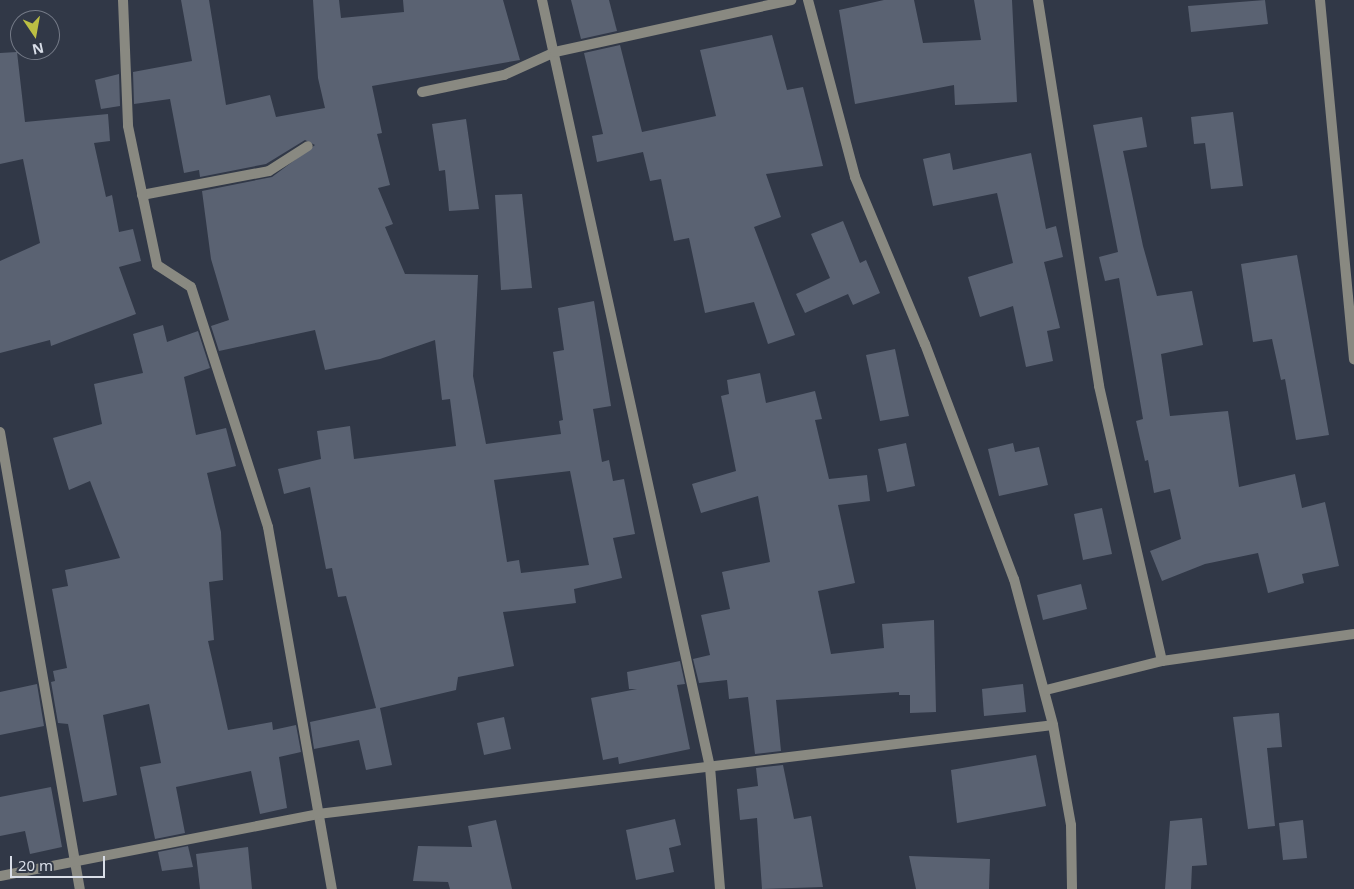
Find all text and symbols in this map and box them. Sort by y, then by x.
north arrow [10,10,60,60]
text: N [30,39,46,60]
scale bar [12,846,108,878]
text: 20 m [18,855,53,875]

